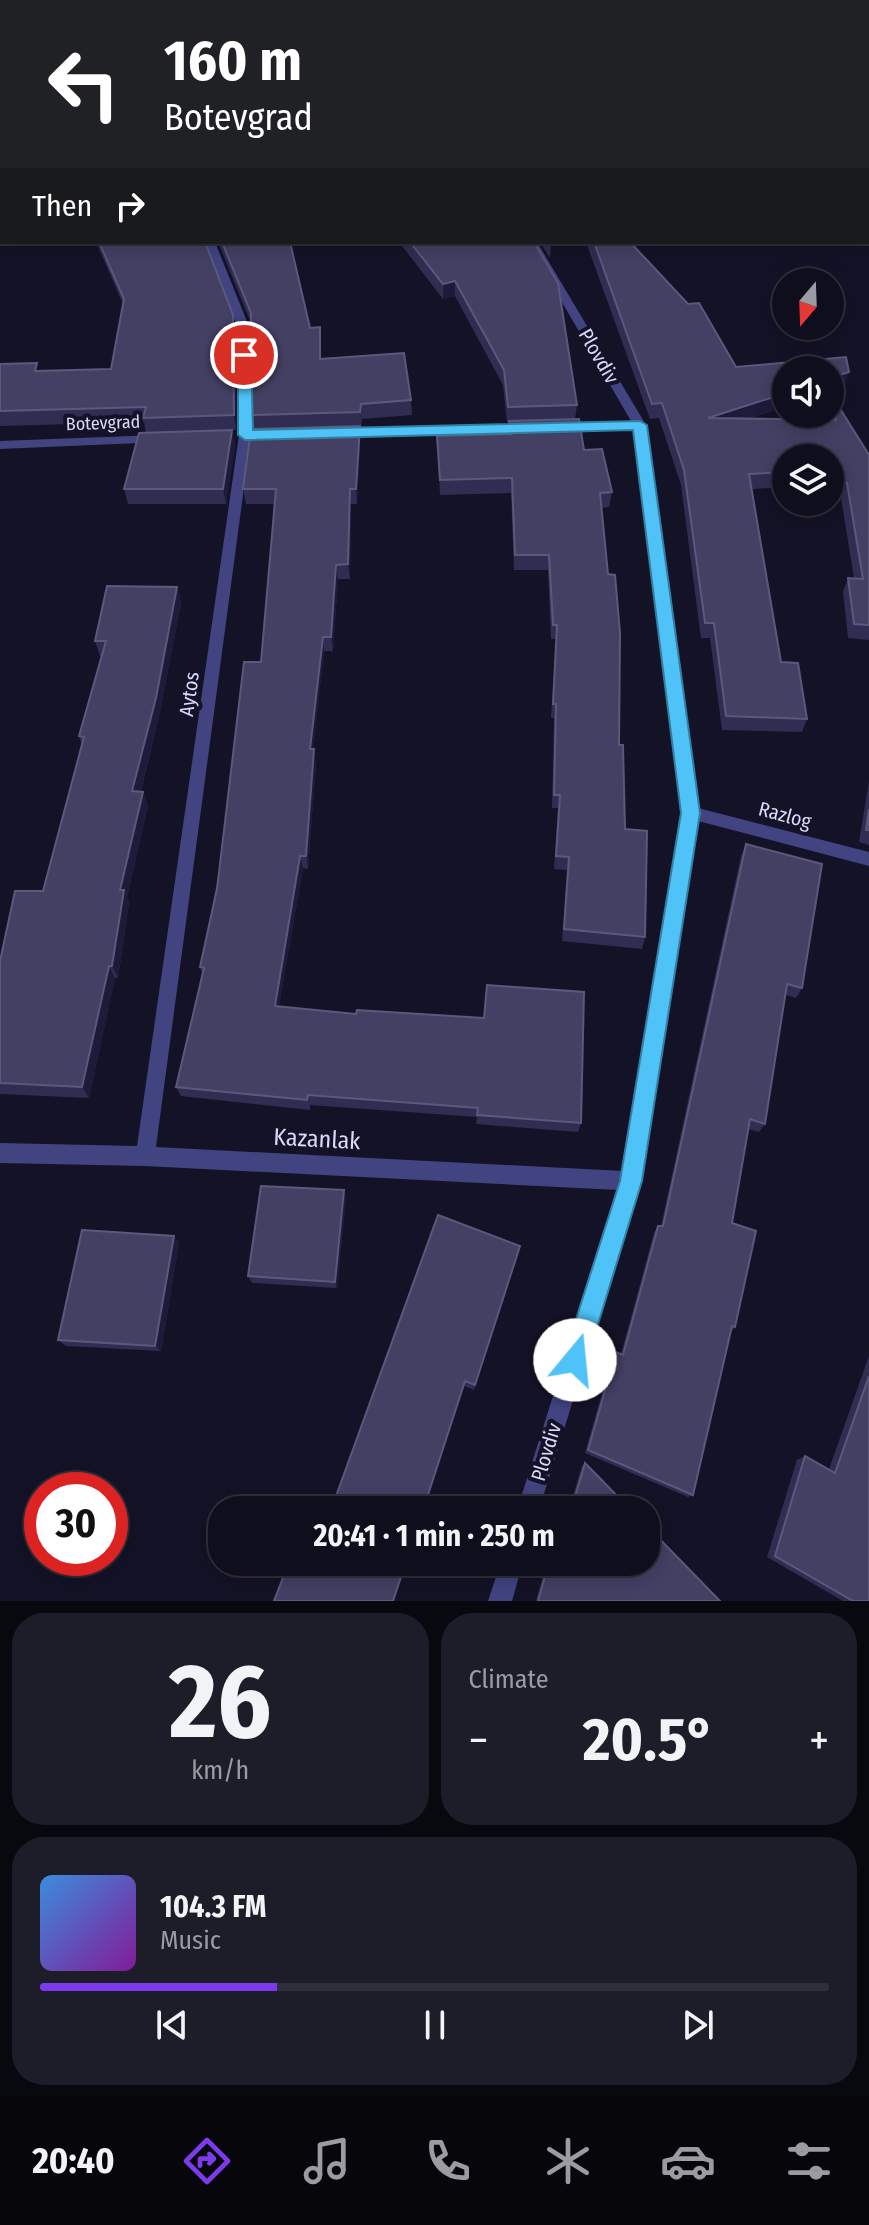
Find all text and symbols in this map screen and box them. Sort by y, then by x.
text: 160 m [164,28,302,95]
icon: left [32,32,136,136]
text: Botevgrad [164,96,313,140]
icon: right [108,184,152,228]
text: Then [32,188,92,224]
north arrow [772,268,844,340]
map controls [772,268,844,516]
pin [210,321,278,389]
street label: Plovdiv [574,324,624,388]
icon: arrive [222,333,266,377]
button: sound [772,356,844,428]
street label: Botevgrad [65,411,141,435]
button: layers [772,444,844,516]
street label: Aytos [174,670,204,718]
street label: Razlog [756,796,815,834]
street label: Kazanlak [273,1123,362,1155]
position arrow [533,1318,617,1402]
street label: Plovdiv [526,1420,566,1484]
speed limit sign: 30 [24,1472,128,1576]
text: 20:41 · 1 min · 250 m [313,1518,555,1554]
text: 26 [169,1640,272,1765]
text: Climate [469,1664,549,1695]
text: 20.5° [583,1704,715,1776]
text: − [469,1714,488,1767]
text: + [809,1714,829,1767]
text: km/h [191,1755,249,1786]
text: 104.3 FM [160,1889,266,1925]
text: Music [160,1925,221,1956]
icon: previous [150,2003,194,2047]
icon: pause [413,2003,457,2047]
icon: next [676,2003,720,2047]
icon: directions [179,2133,235,2189]
icon: music [299,2133,355,2189]
icon: phone [420,2133,476,2189]
icon: climate [540,2133,596,2189]
icon: car [660,2133,716,2189]
icon: filters [781,2133,837,2189]
text: 20:40 [32,2139,115,2183]

